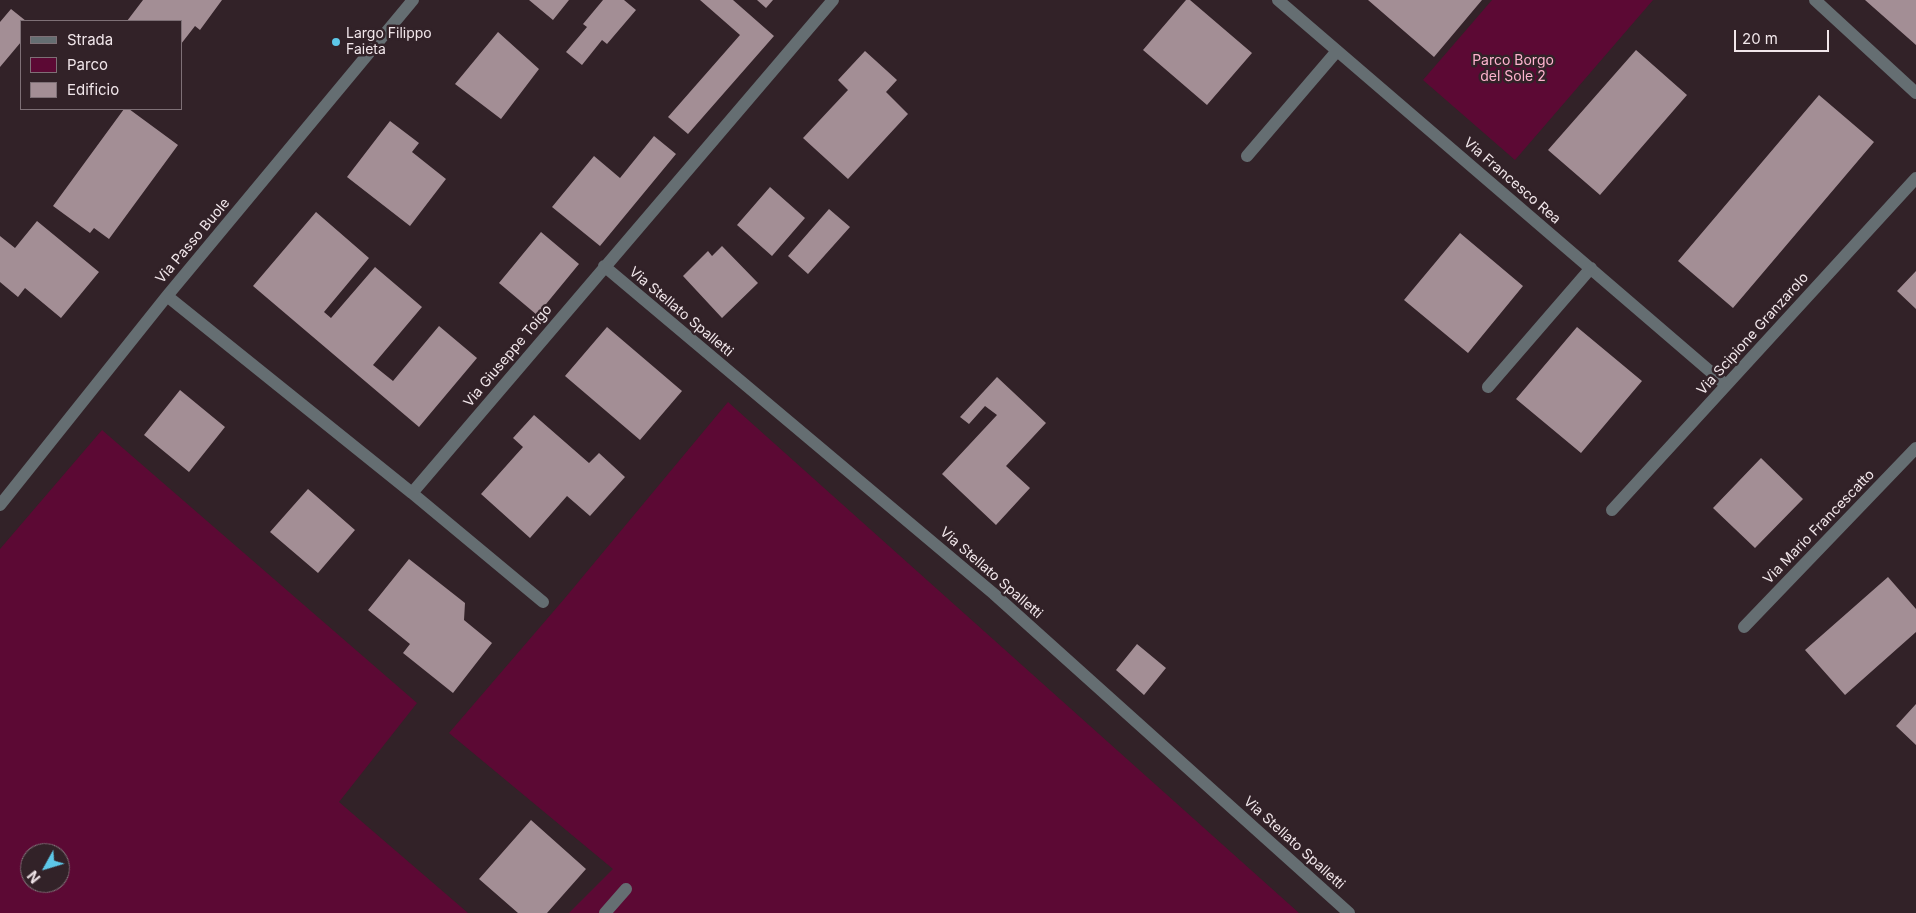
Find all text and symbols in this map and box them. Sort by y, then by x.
legend [20,20,182,110]
scale bar [1736,20,1831,52]
place label: Largo Filippo Faieta [346,26,432,58]
text: 20 m [1742,29,1778,48]
text: Strada [67,30,113,49]
marker: Largo Filippo Faieta [330,36,342,48]
park label: Parco Borgo del Sole 2 [1472,53,1554,85]
text: Parco [67,55,108,74]
text: Edificio [67,80,119,99]
street label: Via Francesco Rea [1460,134,1564,228]
street label: Via Passo Buole [152,195,234,287]
street label: Via Stellato Spalletti [626,264,736,360]
street label: Via Scipione Granzarolo [1694,269,1812,399]
street label: Via Giuseppe Toigo [460,301,556,411]
street label: Via Mario Francescatto [1760,466,1878,588]
street label: Via Stellato Spalletti [936,524,1046,622]
street label: Via Stellato Spalletti [1240,793,1348,893]
north arrow [20,843,70,893]
text: N [24,868,44,887]

